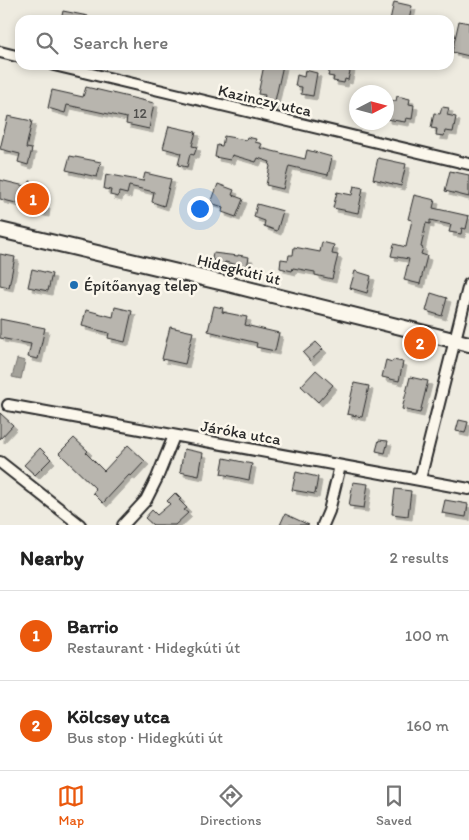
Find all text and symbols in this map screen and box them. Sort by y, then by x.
search box [15,15,454,70]
icon: search [33,29,61,57]
text: Search here [73,31,168,54]
street label: Kazinczy utca [216,80,314,121]
north arrow [349,85,394,130]
house number: 12 [133,105,148,122]
pin: 1 [17,180,49,218]
your location [187,196,213,222]
street label: Hidegkúti út [195,250,283,289]
place label: Építőanyag telep [84,276,198,295]
marker: Építőanyag telep [68,279,80,291]
pin: 2 [404,324,436,362]
street label: Járóka utca [199,416,283,449]
text: Nearby [20,545,84,570]
text: 2 results [389,548,449,567]
text: Barrio [67,615,118,638]
text: 1 [32,626,40,645]
text: 100 m [405,626,449,645]
text: Restaurant · Hidegkúti út [67,638,240,657]
text: Kölcsey utca [67,705,170,728]
text: 2 [32,716,40,735]
text: 160 m [406,716,449,735]
text: Bus stop · Hidegkúti út [67,728,223,747]
tab: Map [57,782,85,829]
tab: Directions [200,782,261,829]
tab: Saved [376,782,412,829]

